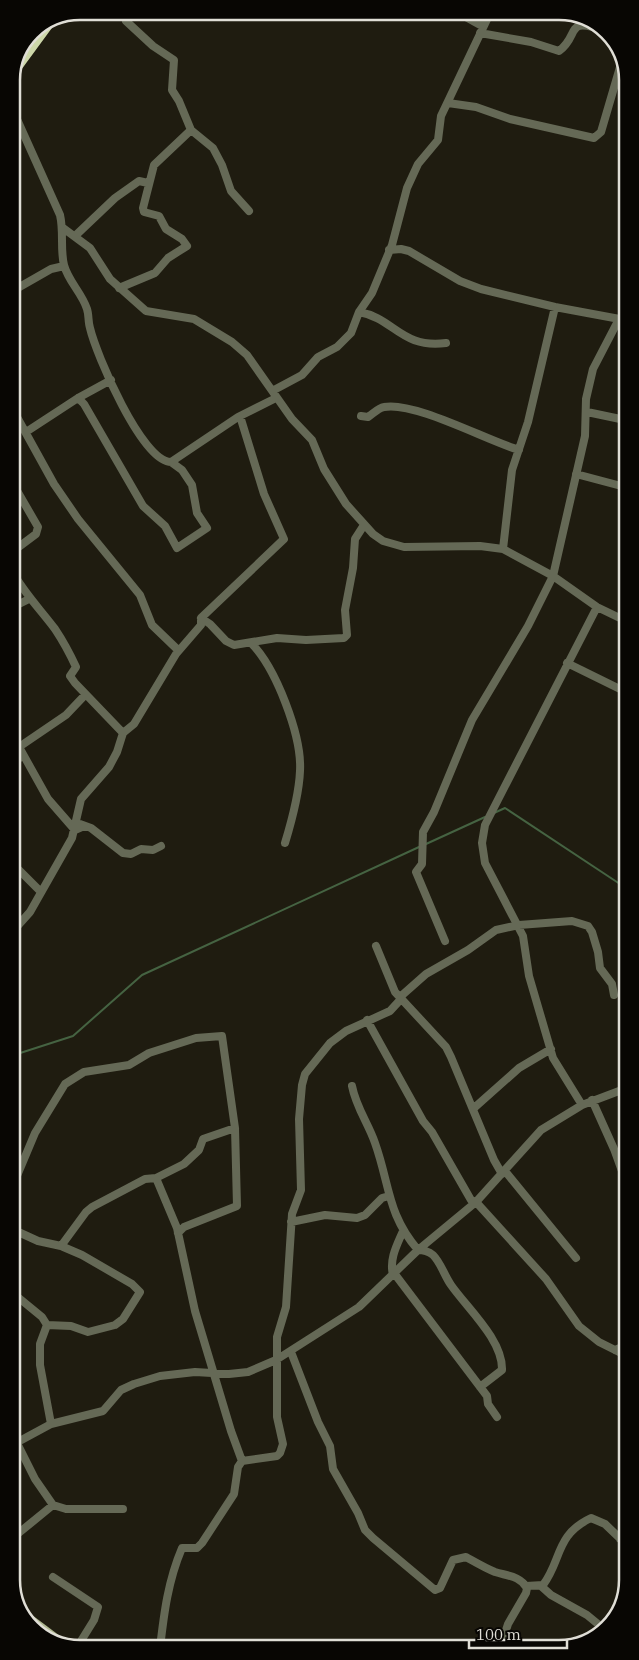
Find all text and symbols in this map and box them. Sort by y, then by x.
scale bar [469,1618,566,1650]
text: 100 m [476,1625,521,1644]

